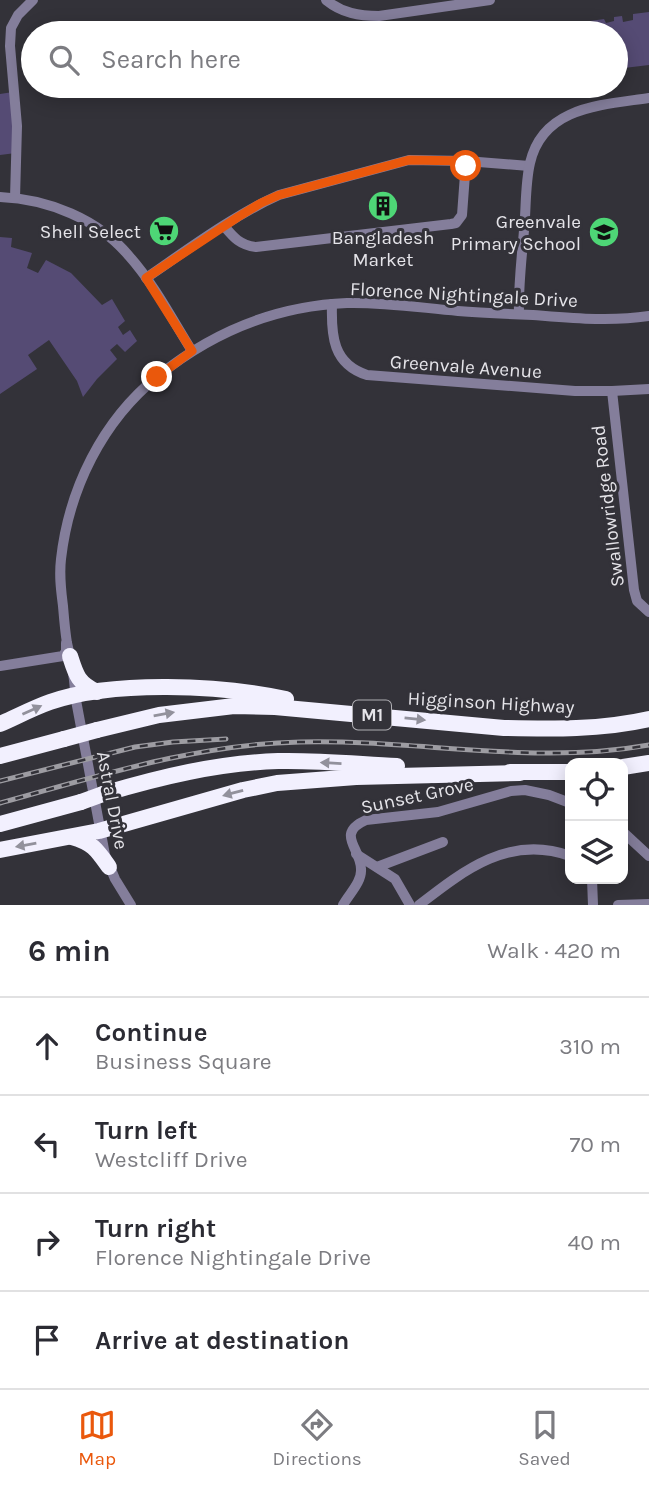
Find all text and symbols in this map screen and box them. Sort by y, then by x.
search box [21,21,628,98]
icon: search [45,41,83,79]
text: Search here [101,44,241,75]
route start [450,150,481,181]
building icon: Bangladesh Market [366,189,400,223]
place label: Greenvale Primary School [451,211,581,255]
supermarket icon: Shell Select [147,214,181,248]
school or university icon: Greenvale Primary School [587,215,621,249]
place label: Shell Select [40,221,141,243]
place label: Bangladesh Market [332,227,434,271]
street label: Florence Nightingale Drive [349,278,578,312]
street label: Greenvale Avenue [389,351,543,383]
route end [141,361,172,392]
street label: Swallowridge Road [587,424,629,588]
street label: Higginson Highway [407,688,575,718]
road number: M1 [353,700,391,730]
one-way arrow [22,704,42,716]
one-way arrow [153,708,175,719]
one-way arrow [404,714,426,725]
street label: Astral Drive [92,749,132,851]
one-way arrow [320,757,342,768]
map controls [565,758,628,884]
button: locate [565,758,628,821]
street label: Sunset Grove [359,773,476,819]
one-way arrow [222,788,244,799]
button: layers [565,821,628,884]
one-way arrow [15,840,37,851]
text: 6 min [28,933,111,969]
text: Walk · 420 m [487,937,621,964]
text: Continue [95,1017,207,1048]
icon: ahead [28,1027,66,1065]
text: 310 m [559,1033,621,1060]
text: Business Square [95,1048,272,1075]
text: Turn left [95,1115,197,1146]
icon: left [28,1125,66,1163]
text: 70 m [570,1131,621,1158]
text: Westcliff Drive [95,1146,247,1173]
text: Turn right [95,1213,216,1244]
icon: right [28,1223,66,1261]
text: 40 m [568,1229,621,1256]
text: Florence Nightingale Drive [95,1244,371,1271]
icon: arrive [28,1321,66,1359]
text: Arrive at destination [95,1325,349,1356]
tab: Map [78,1406,116,1470]
tab: Directions [273,1406,362,1470]
tab: Saved [518,1406,571,1470]

